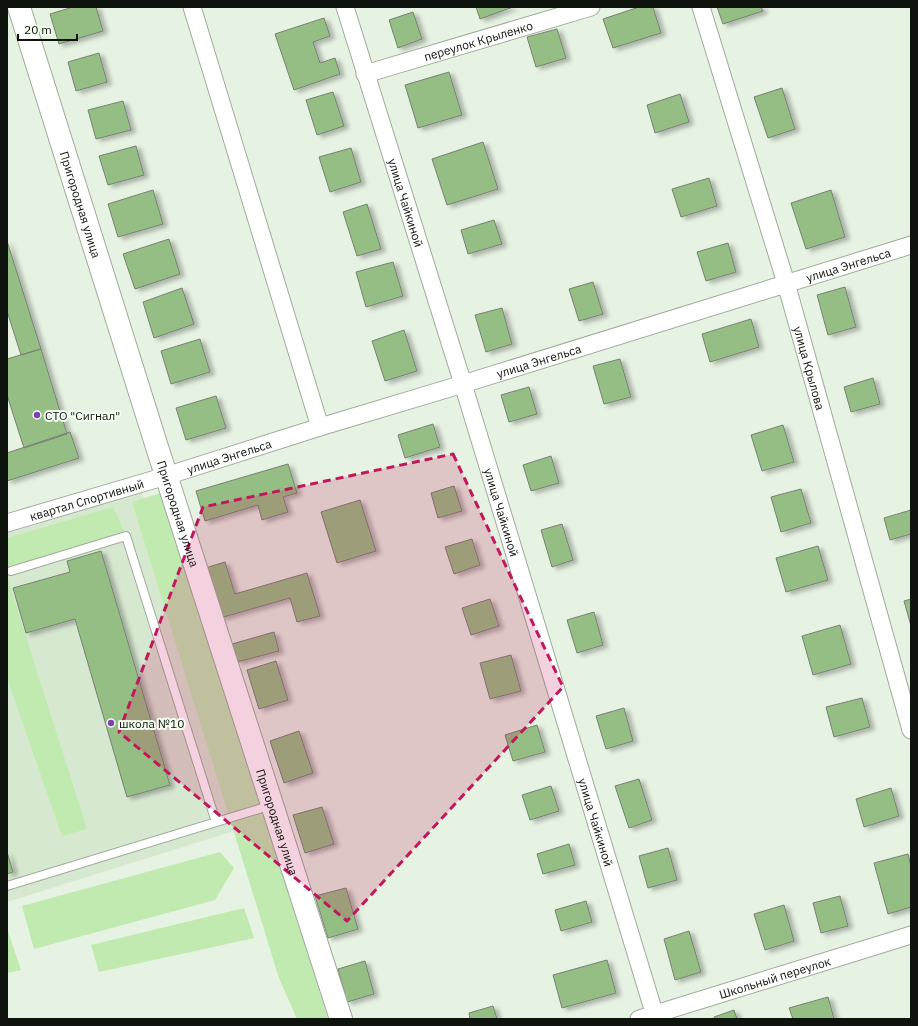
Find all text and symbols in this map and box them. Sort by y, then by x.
scale bar [18,16,77,42]
street label: переулок Крыленко [422,17,535,64]
text: 20 m [24,22,52,37]
street label: Пригородная улица [57,149,105,260]
street label: улица Чайкиной [385,157,427,249]
street label: улица Энгельса [804,244,893,285]
street label: улица Крылова [791,324,829,412]
street label: улица Энгельса [495,340,583,381]
place label: СТО "Сигнал" [45,408,120,423]
marker: СТО "Сигнал" [32,410,42,420]
street label: улица Энгельса [185,435,274,476]
street label: Пригородная улица [154,458,203,569]
street label: улица Чайкиной [481,466,522,558]
street label: квартал Спортивный [28,476,145,523]
place label: школа №10 [119,716,184,731]
marker: школа №10 [106,718,116,728]
street label: Пригородная улица [253,767,302,878]
street label: улица Чайкиной [576,776,617,868]
street label: Школьный переулок [717,953,833,1001]

